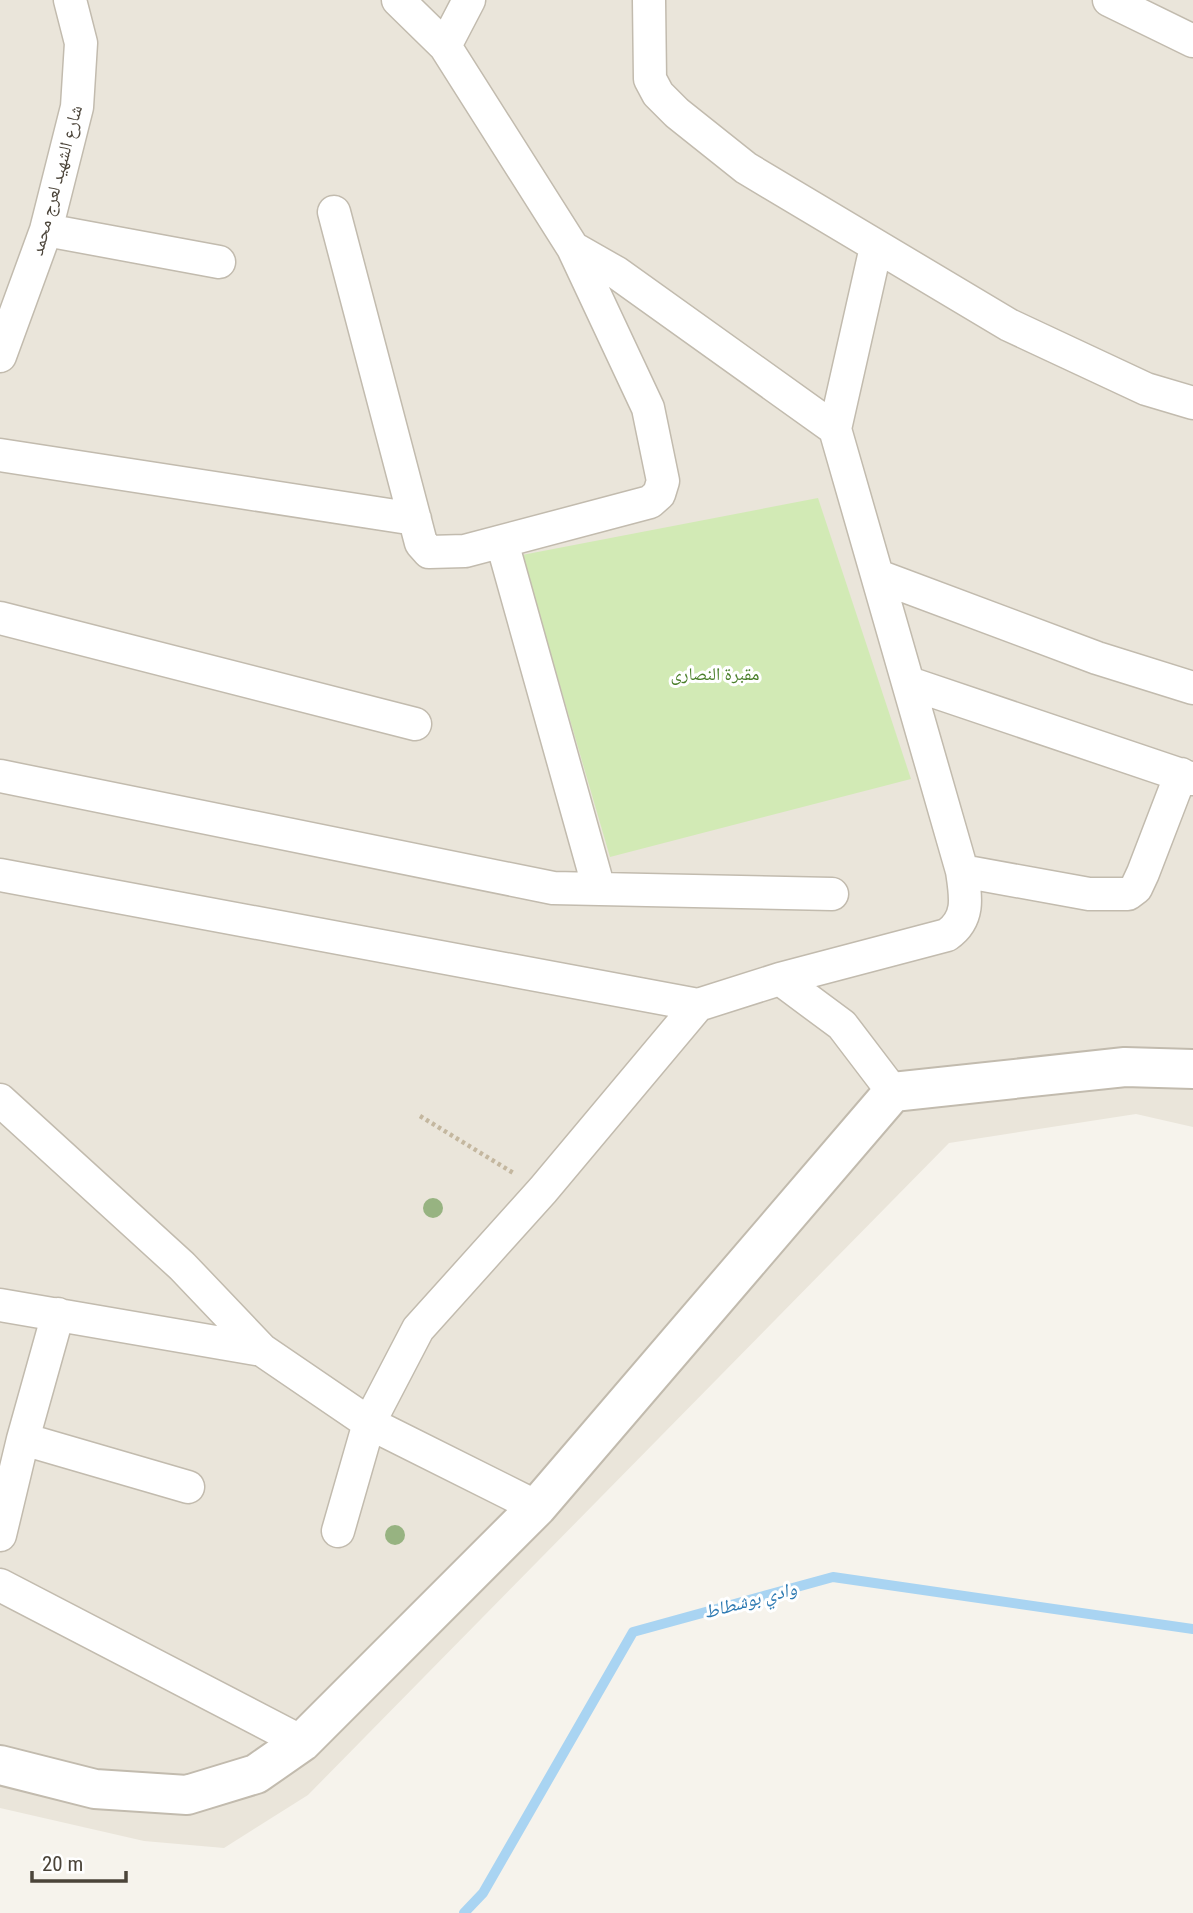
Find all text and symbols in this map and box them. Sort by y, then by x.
street label: شارع الشهيد لعرج محمد [26,103,88,258]
park label: مقبرة النصارى [670,663,760,685]
water label: وادي بوشطاط [701,1577,800,1627]
scale bar [32,1840,126,1884]
text: 20 m [42,1852,83,1876]

